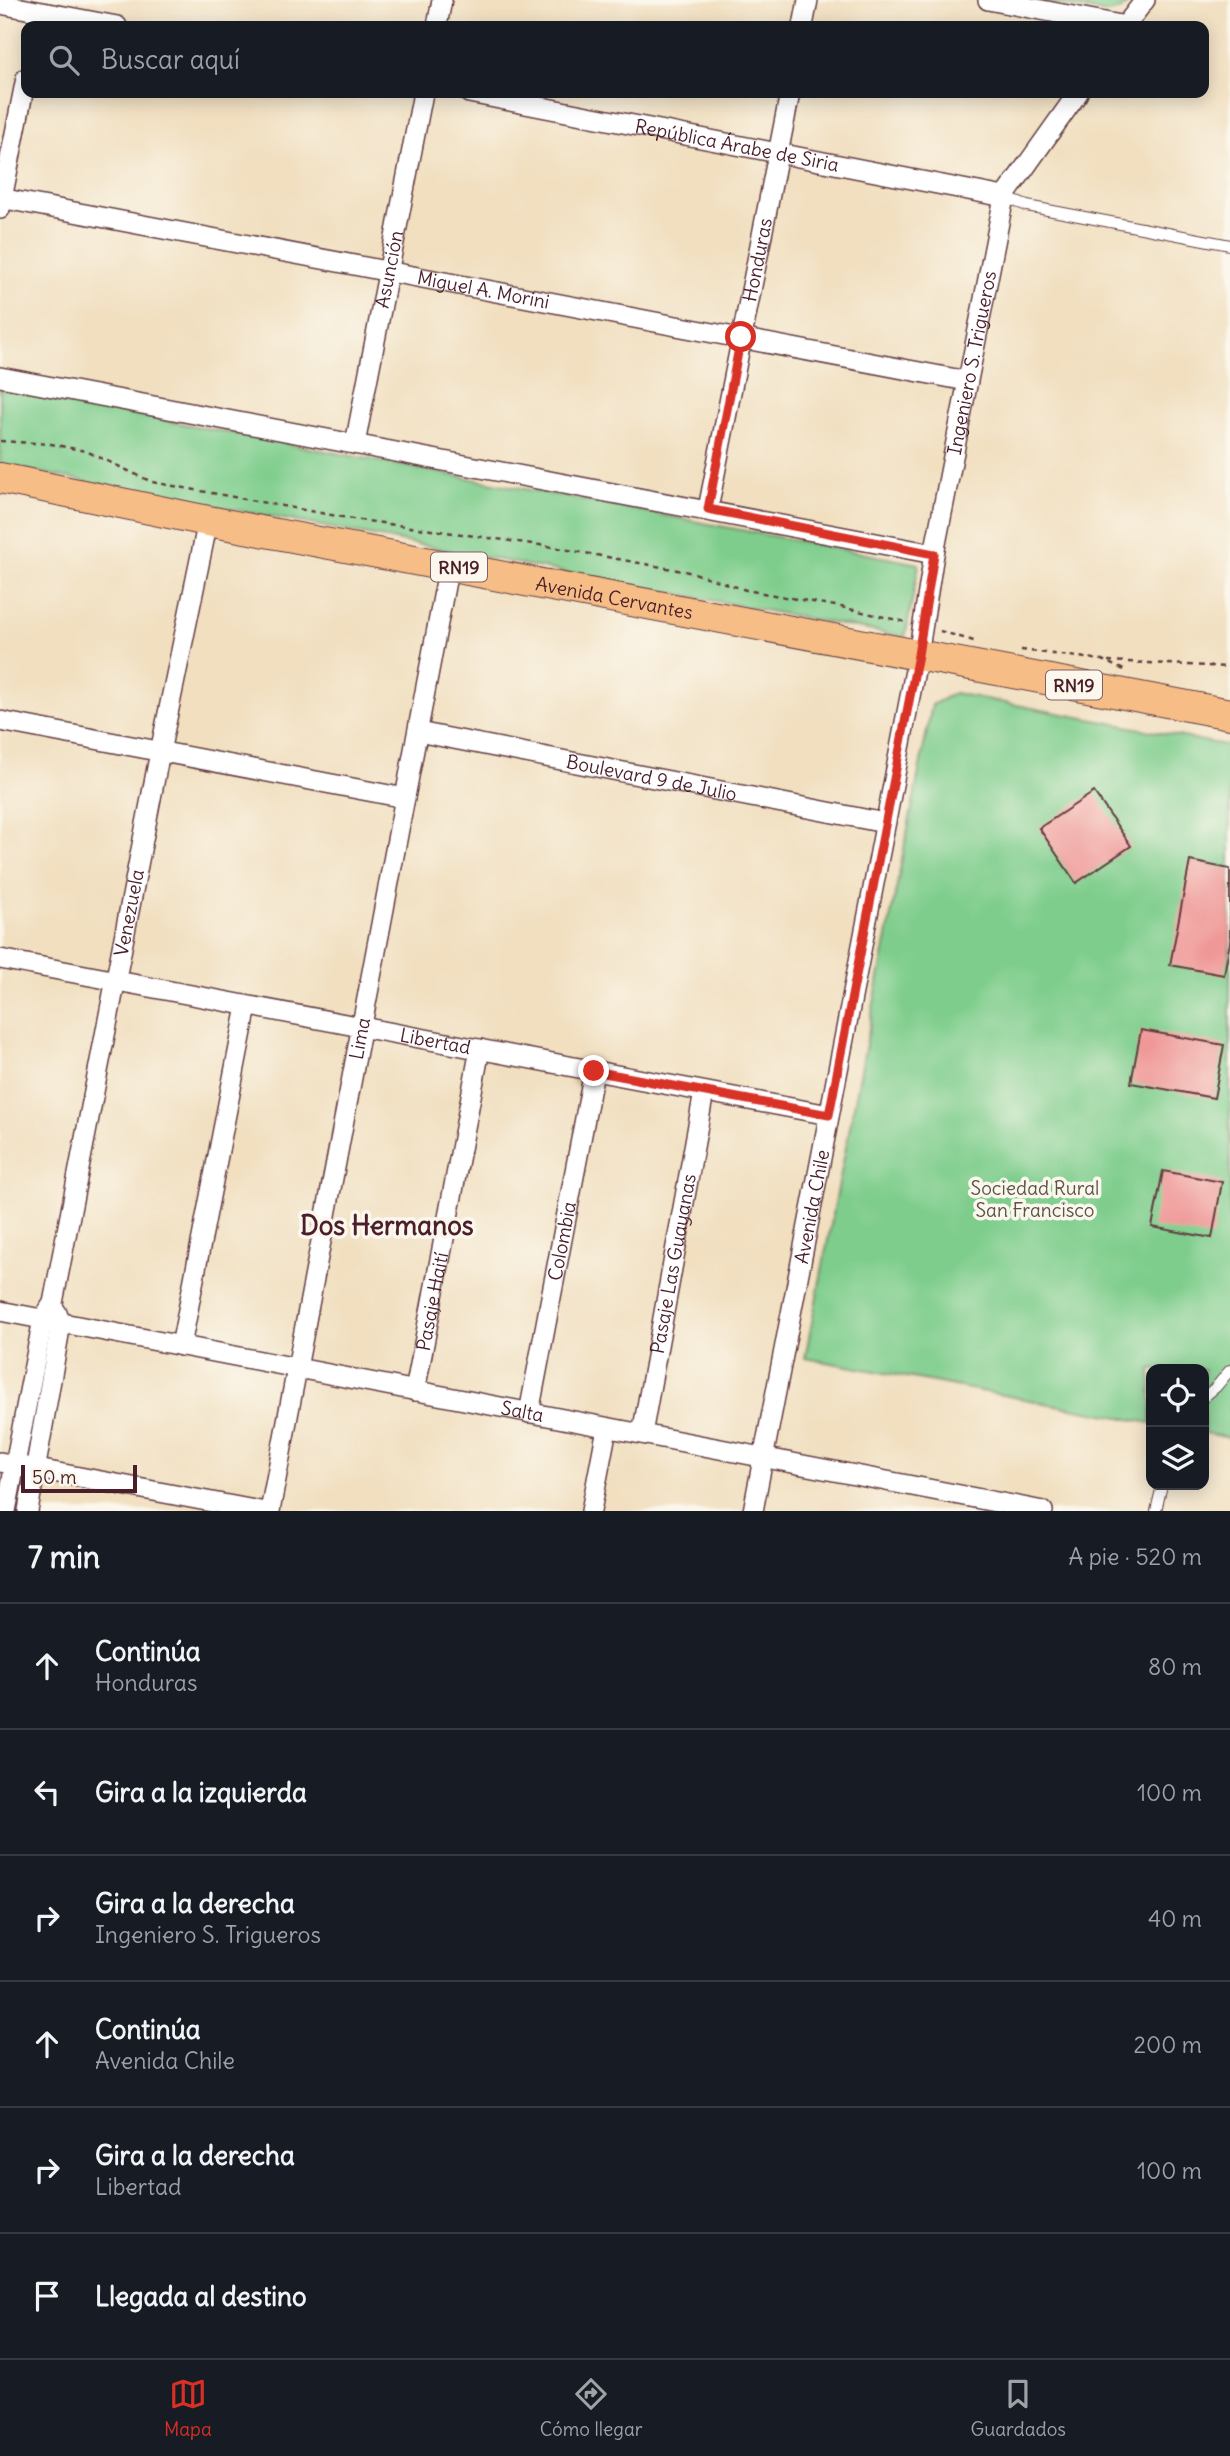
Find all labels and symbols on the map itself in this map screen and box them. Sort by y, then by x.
street label: República Árabe de Siria [633,114,841,177]
street label: Honduras [737,216,777,304]
street label: Asunción [370,228,408,310]
street label: Miguel A. Morini [415,265,552,314]
street label: Ingeniero S. Trigueros [942,269,1001,457]
route start [725,321,756,352]
road number: RN19 [431,552,487,582]
street label: Avenida Cervantes [534,571,695,624]
road number: RN19 [1046,670,1102,700]
street label: Boulevard 9 de Julio [564,749,739,806]
street label: Venezuela [109,867,149,958]
street label: Lima [344,1015,375,1061]
street label: Libertad [398,1023,473,1059]
route end [578,1055,609,1086]
street label: Avenida Chile [789,1148,834,1266]
street label: Pasaje Las Guayanas [645,1172,701,1356]
park label: Sociedad Rural San Francisco [971,1176,1099,1222]
street label: Colombia [542,1199,581,1283]
district label: Dos Hermanos [300,1209,474,1242]
street label: Pasaje Haití [411,1250,453,1353]
street label: Salta [499,1395,546,1427]
scale bar [21,1462,136,1494]

